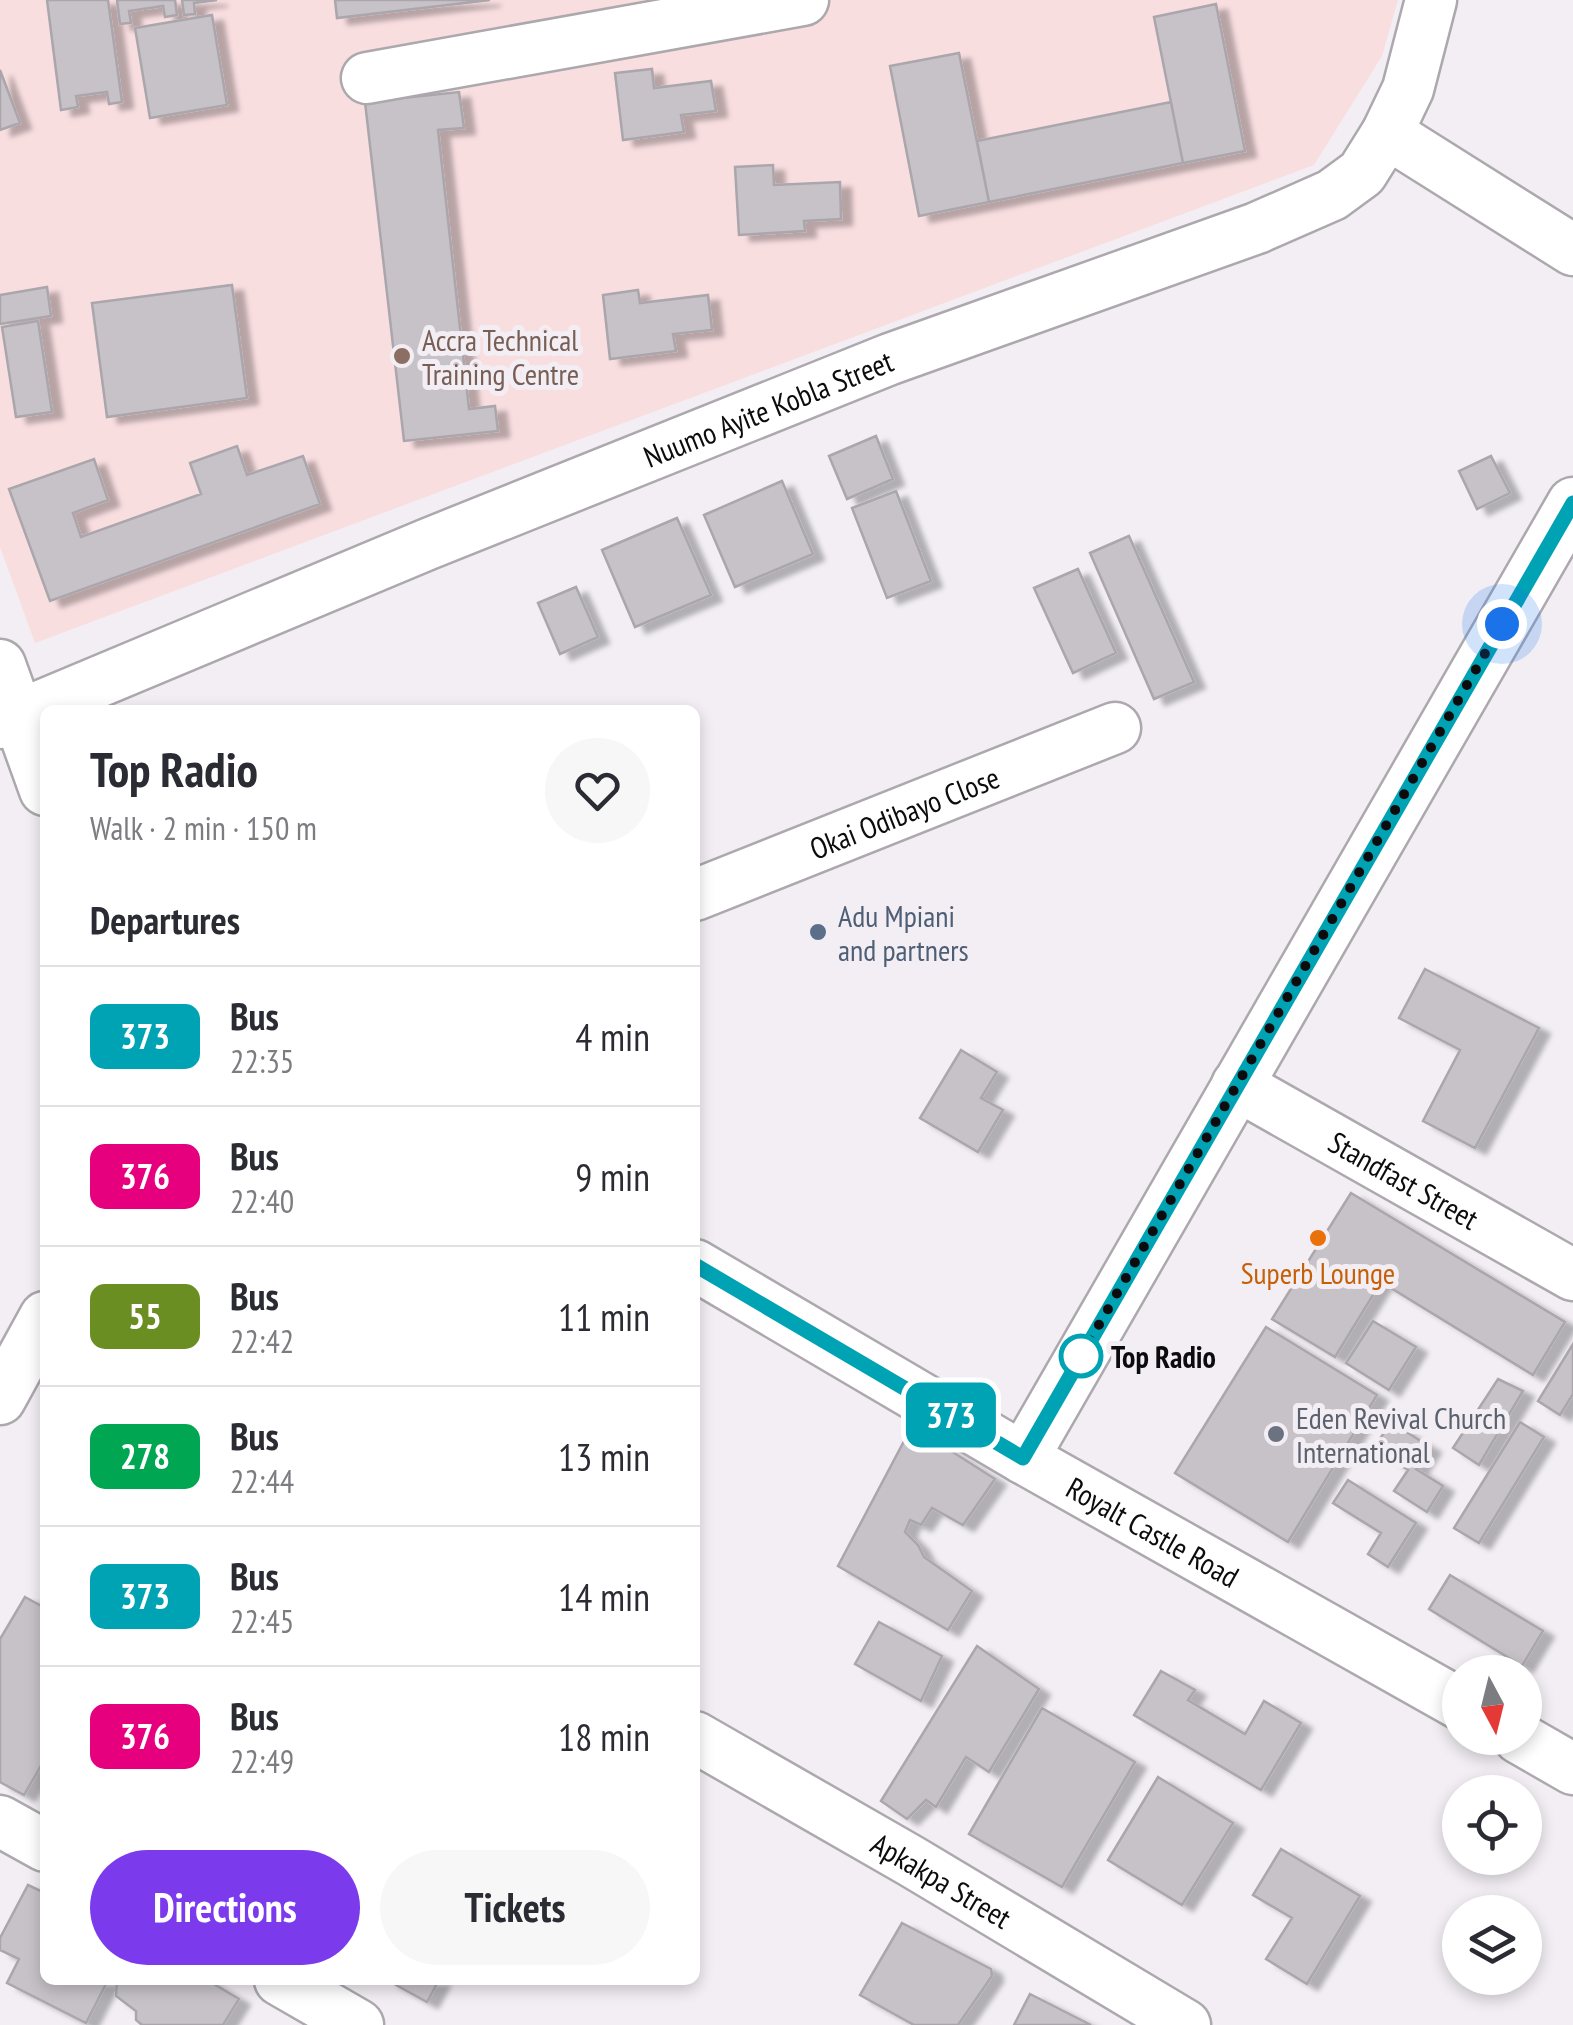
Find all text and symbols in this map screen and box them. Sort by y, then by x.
place label: Accra Technical Training Centre [422,320,579,393]
street label: Nuumo Ayite Kobla Street [637,340,899,475]
marker: Accra Technical Training Centre [391,345,413,367]
your location [1477,599,1527,649]
text: Top Radio [90,738,258,800]
button: heart [545,738,650,843]
street label: Okai Odibayo Close [804,757,1005,867]
text: Walk · 2 min · 150 m [90,807,317,849]
text: Departures [90,895,240,944]
place label: Adu Mpiani and partners [838,896,969,969]
marker: Adu Mpiani and partners [807,921,829,943]
text: Bus [230,991,279,1040]
text: 4 min [575,1012,650,1061]
text: 373 [120,1013,170,1059]
text: 22:35 [230,1040,294,1082]
street label: Standfast Street [1322,1122,1487,1238]
text: Bus [230,1131,279,1180]
text: 9 min [575,1152,650,1201]
text: 376 [120,1153,170,1199]
text: 22:40 [230,1180,294,1222]
marker: Superb Lounge [1307,1227,1329,1249]
place label: Superb Lounge [1241,1253,1395,1292]
text: Bus [230,1271,279,1320]
text: 11 min [558,1292,650,1341]
text: 55 [128,1293,162,1339]
text: 22:42 [230,1320,294,1362]
marker: Top Radio [1060,1335,1102,1377]
place label: Top Radio [1111,1337,1216,1376]
line badge: 373 [894,1382,1008,1448]
text: 373 [926,1392,976,1438]
place label: Eden Revival Church International [1296,1398,1506,1471]
text: Bus [230,1411,279,1460]
marker: Eden Revival Church International [1265,1423,1287,1445]
text: 13 min [558,1432,650,1481]
text: 278 [120,1433,170,1479]
text: 22:44 [230,1460,294,1502]
street label: Royalt Castle Road [1060,1467,1246,1595]
text: Bus [230,1551,279,1600]
text: 14 min [558,1572,650,1621]
text: 373 [120,1573,170,1619]
text: 22:45 [230,1600,294,1642]
north arrow [1442,1655,1542,1755]
map controls [1442,1655,1542,1995]
text: Bus [230,1691,279,1740]
text: 18 min [558,1712,650,1761]
text: 376 [120,1713,170,1759]
text: 22:49 [230,1740,294,1782]
button: locate [1442,1775,1542,1875]
street label: Apkakpa Street [865,1823,1019,1937]
button: Directions [90,1850,360,1965]
button: Tickets [380,1850,650,1965]
button: layers [1442,1895,1542,1995]

